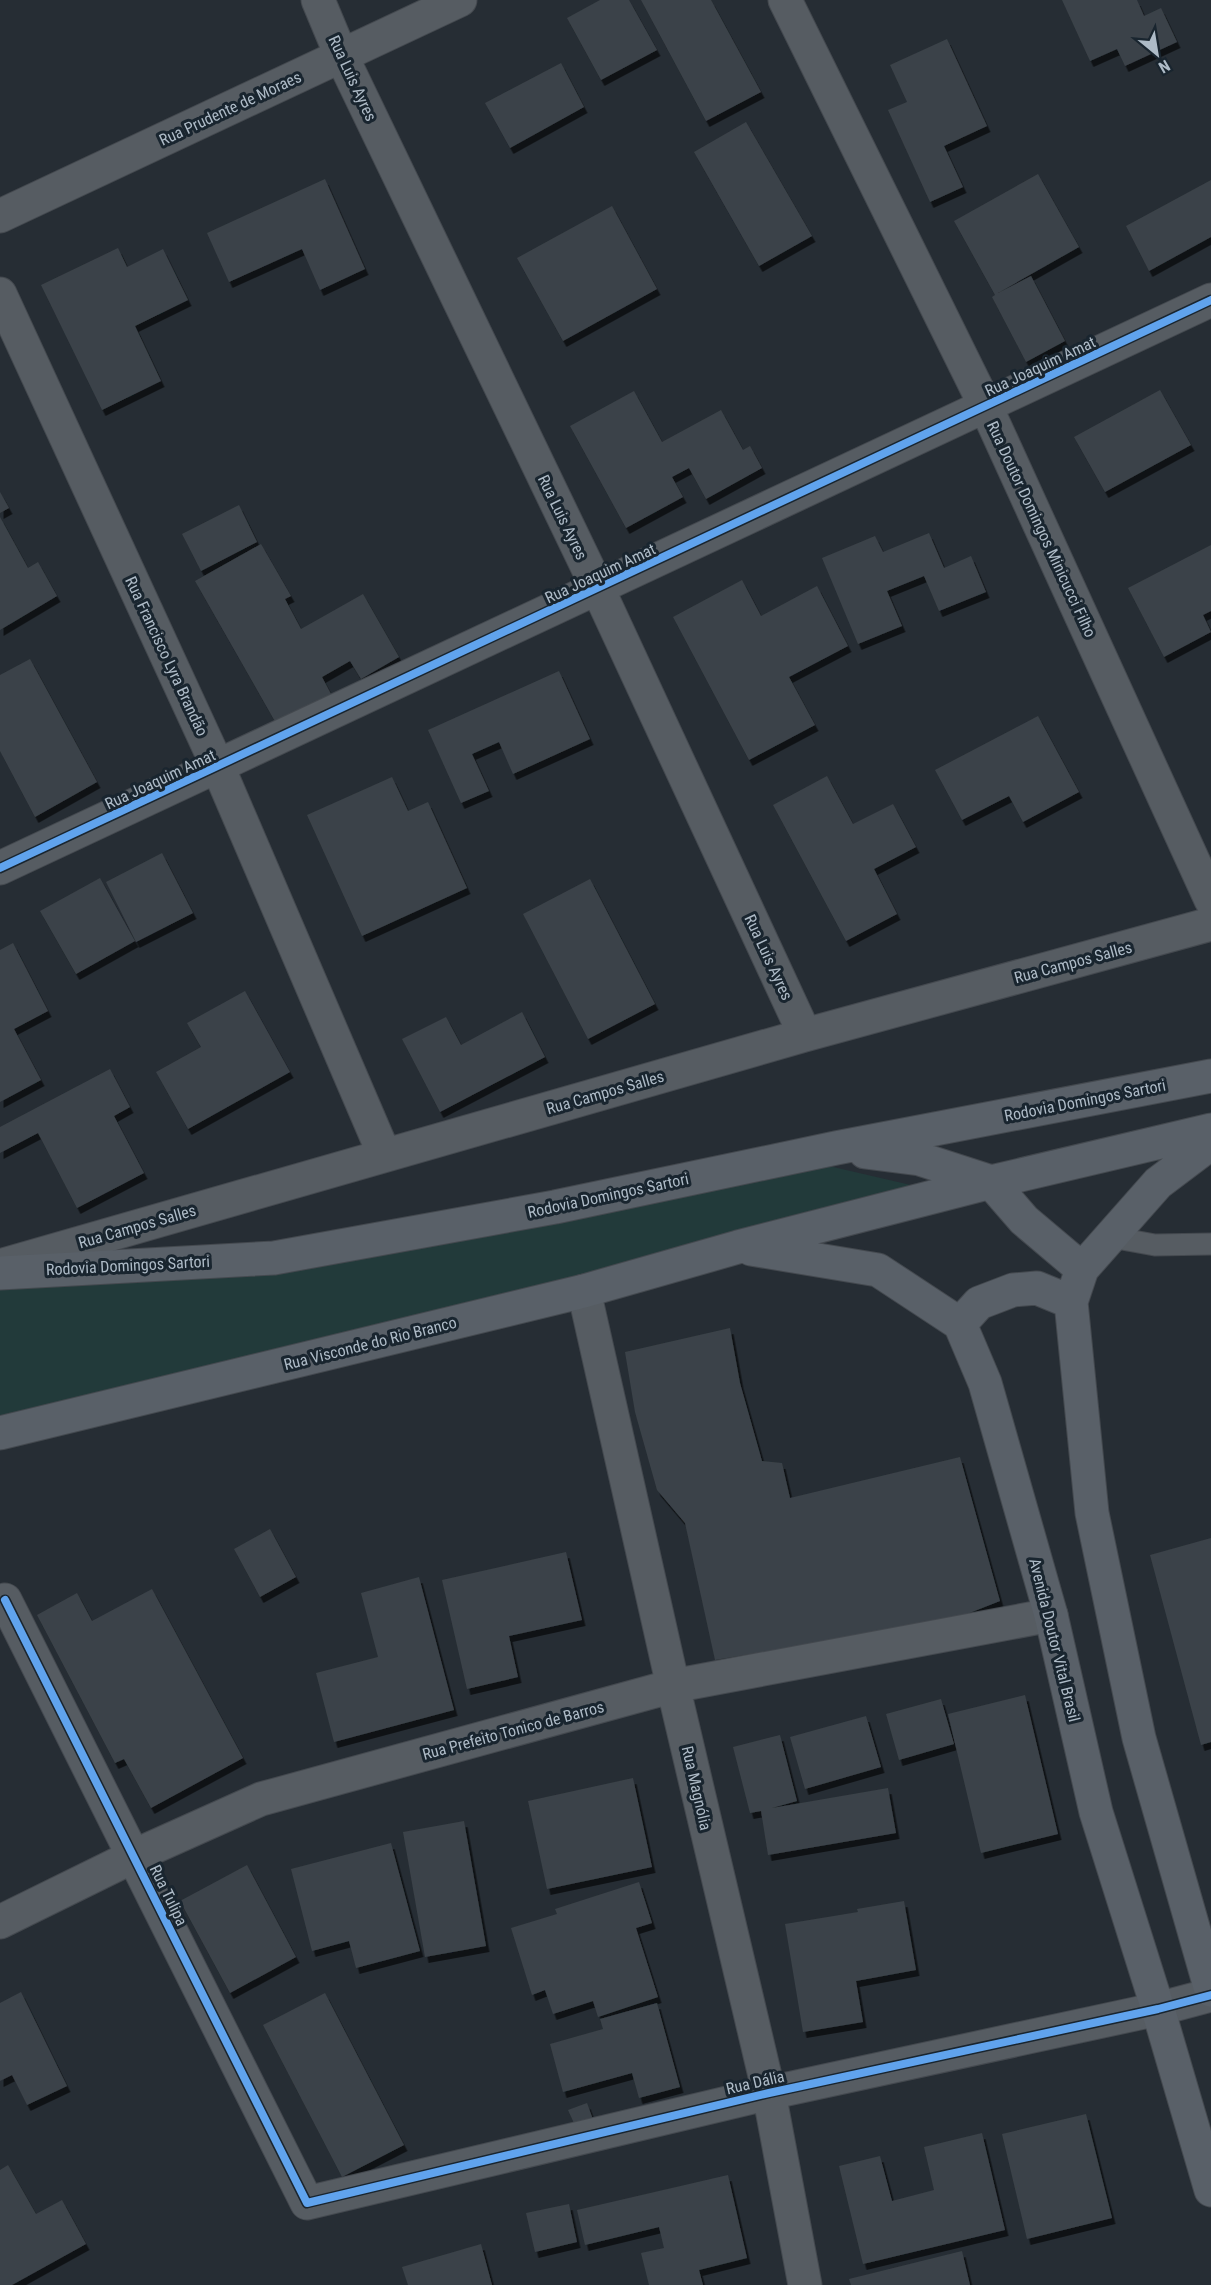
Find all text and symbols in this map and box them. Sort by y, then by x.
north arrow [1127,24,1187,84]
street label: Rua Luis Ayres [324,32,381,124]
text: N [1155,56,1173,77]
street label: Rua Prudente de Moraes [156,67,304,150]
street label: Rua Joaquim Amat [982,332,1099,400]
street label: Rua Doutor Domingos Minicucci Filho [983,418,1100,640]
street label: Rua Luis Ayres [534,472,591,563]
street label: Rua Joaquim Amat [542,539,659,607]
street label: Rua Francisco Lyra Brandão [121,573,212,739]
street label: Rua Joaquim Amat [102,745,219,813]
street label: Rua Luis Ayres [740,911,797,1003]
street label: Rua Campos Salles [1012,938,1134,987]
street label: Rua Campos Salles [544,1067,666,1118]
street label: Rodovia Domingos Sartori [1003,1076,1167,1125]
street label: Rodovia Domingos Sartori [526,1169,690,1222]
street label: Rua Campos Salles [76,1201,198,1252]
street label: Rodovia Domingos Sartori [46,1252,210,1279]
street label: Rua Visconde do Rio Branco [282,1313,458,1374]
street label: Avenida Doutor Vital Brasil [1025,1556,1084,1724]
street label: Rua Prefeito Tonico de Barros [420,1697,606,1764]
street label: Rua Magnólia [678,1744,715,1832]
street label: Rua Tulipa [146,1862,191,1929]
street label: Rua Dália [724,2067,786,2098]

